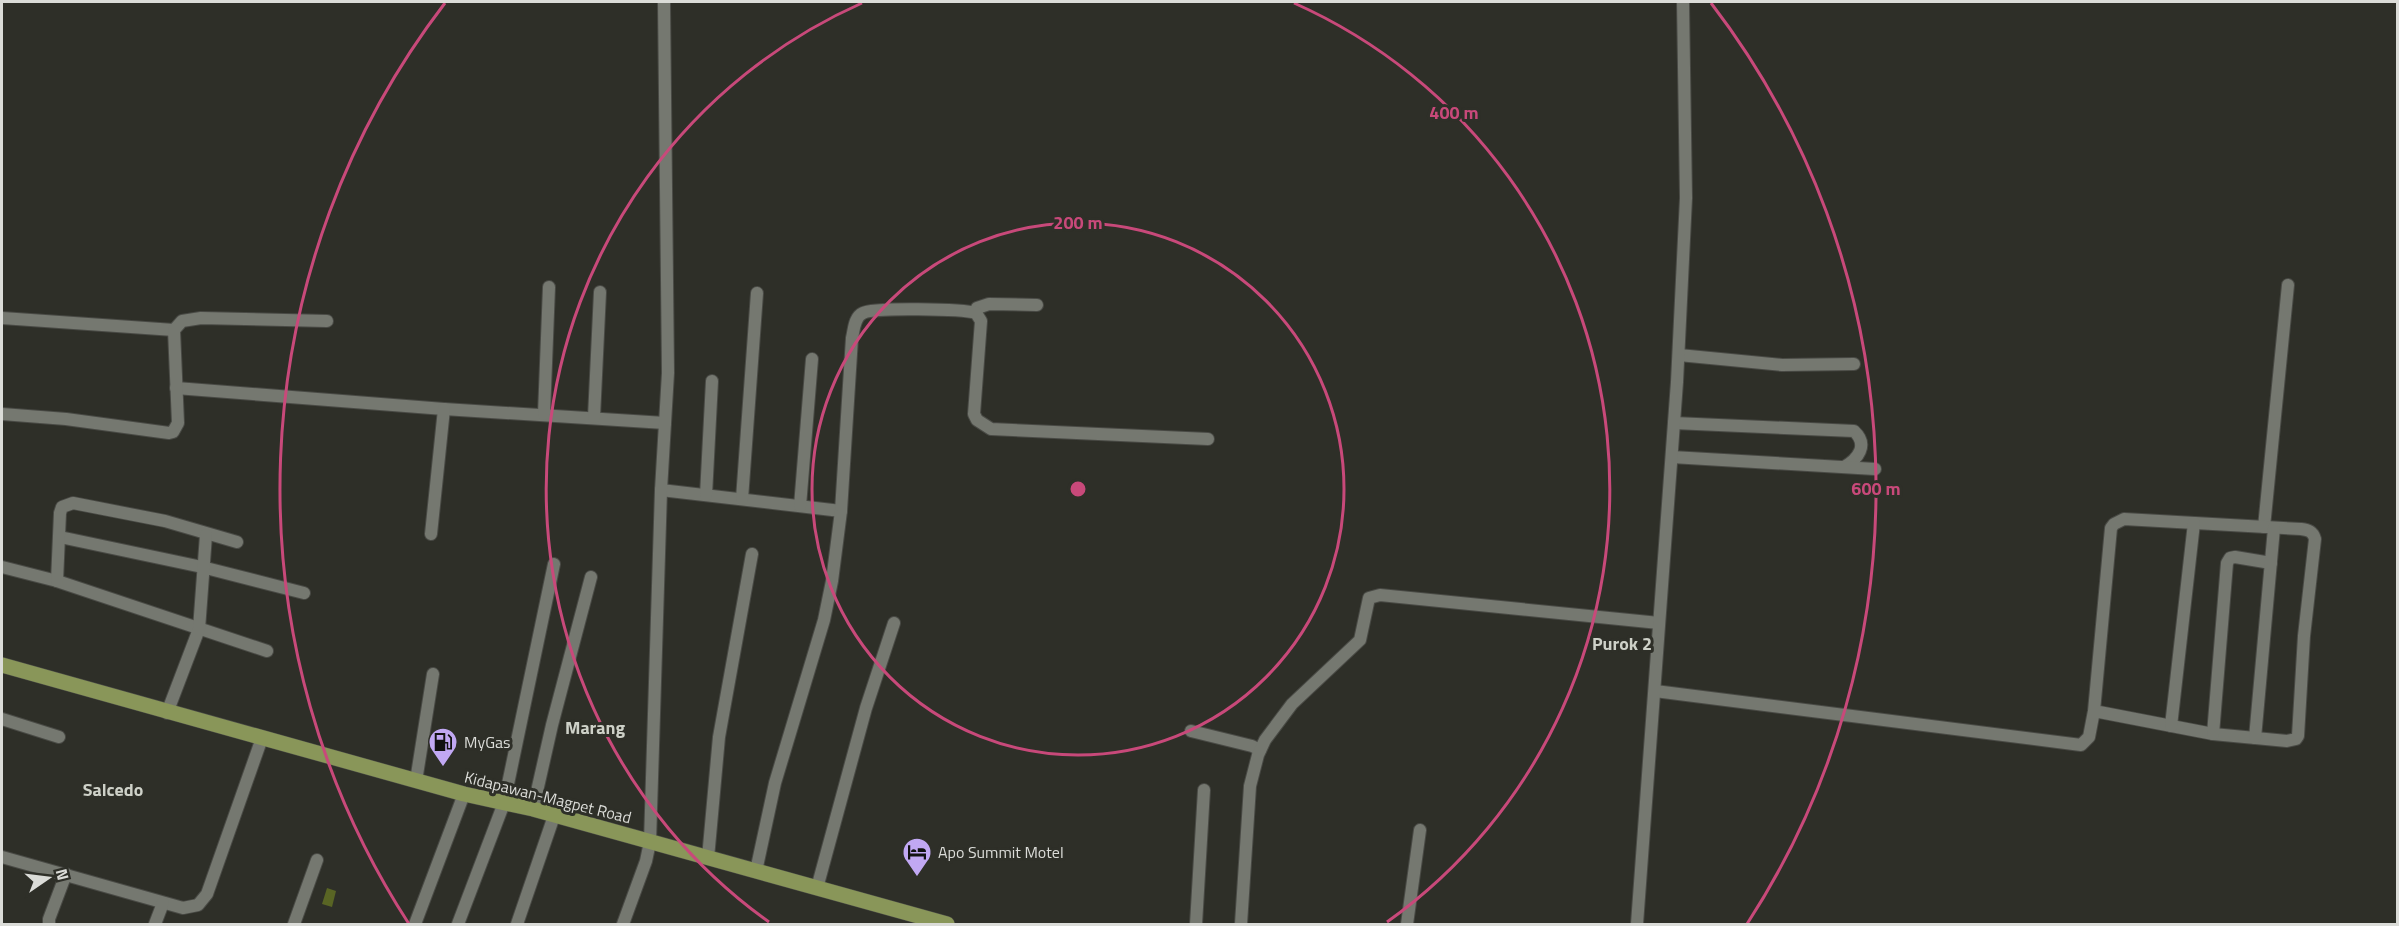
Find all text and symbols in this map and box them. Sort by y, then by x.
text: 400 m [1429,99,1479,126]
text: 200 m [1053,209,1103,236]
text: 600 m [1851,475,1901,502]
centre of rings [1068,479,1088,499]
district label: Purok 2 [1592,630,1652,657]
district label: Marang [565,714,625,741]
fuel station icon: MyGas [427,726,459,768]
place label: MyGas [464,730,510,754]
street label: Kidapawan-Magpet Road [462,765,634,829]
district label: Salcedo [83,776,143,803]
hotel icon: Apo Summit Motel [901,836,933,878]
place label: Apo Summit Motel [938,840,1064,864]
north arrow [18,848,78,908]
text: N [50,866,76,883]

